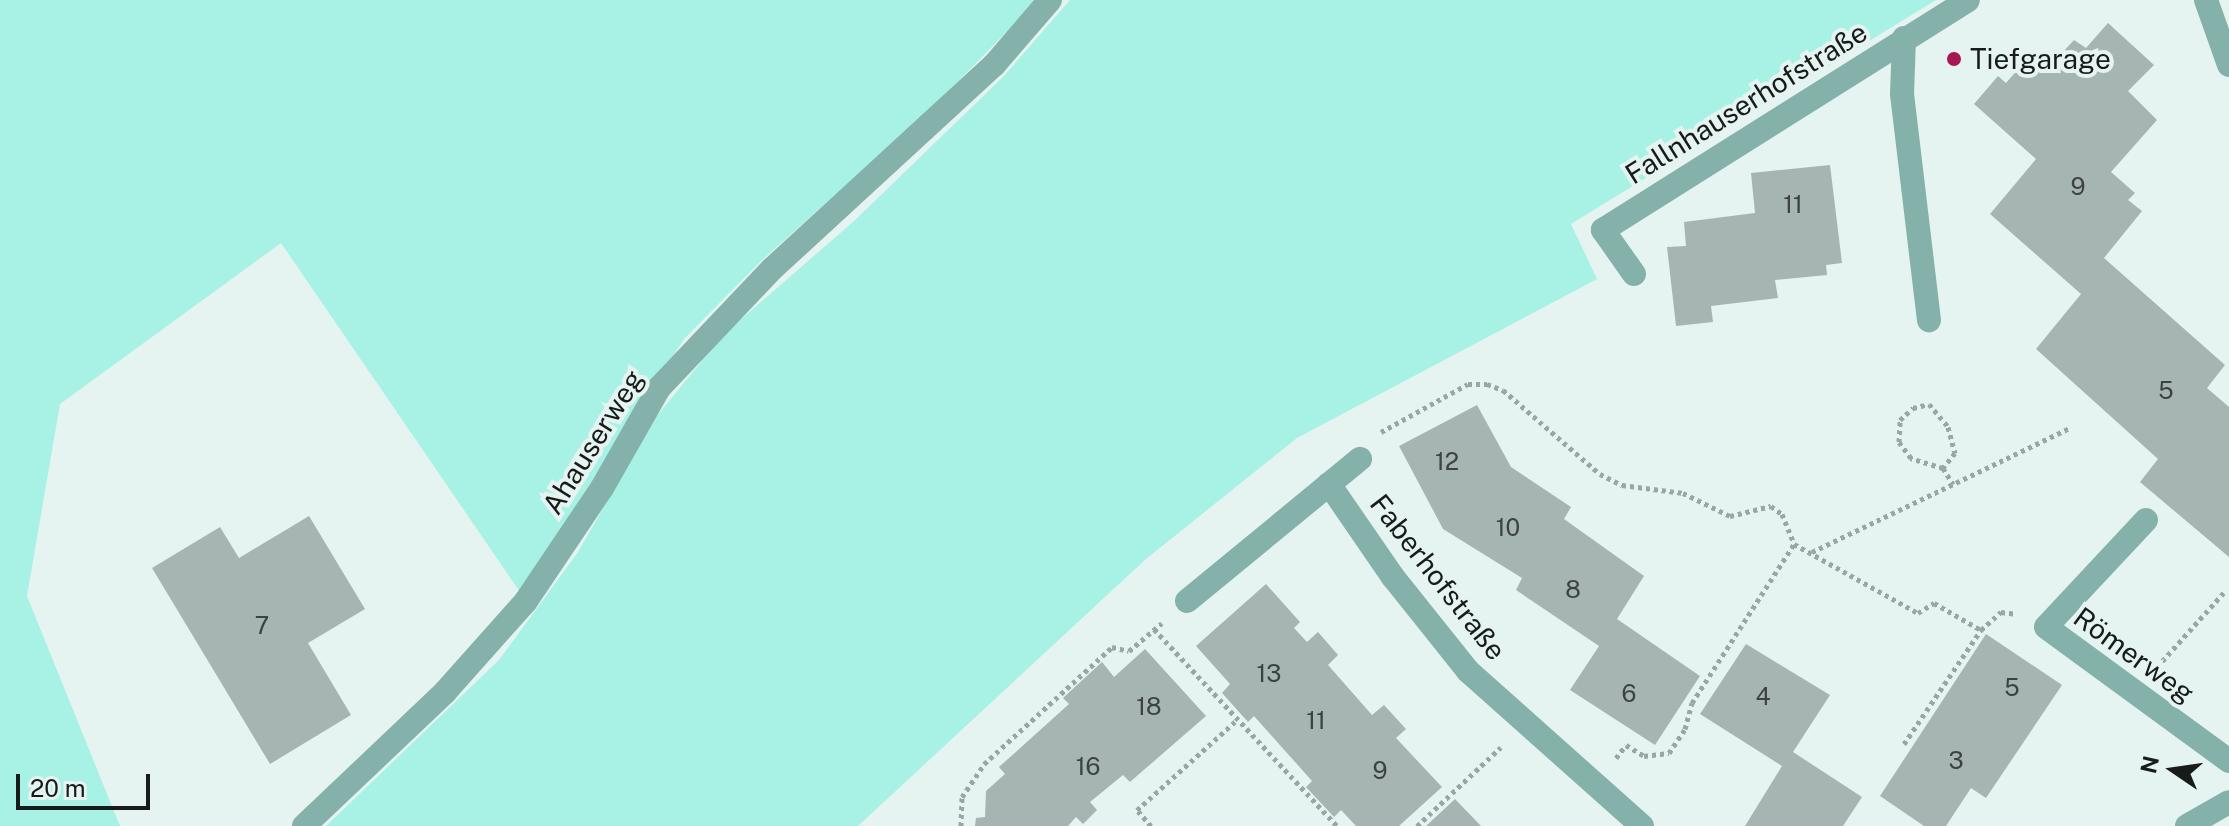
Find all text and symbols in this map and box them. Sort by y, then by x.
street label: Fallnhauserhofstraße [1619,15,1873,191]
place label: Tiefgarage [1970,42,2111,76]
marker: Tiefgarage [1945,50,1963,68]
house number: 9 [2071,173,2085,201]
house number: 11 [1783,191,1803,219]
street label: Ahauserweg [535,364,651,520]
house number: 5 [2158,377,2174,405]
house number: 12 [1435,448,1459,476]
street label: Faberhofstraße [1363,488,1513,666]
house number: 10 [1496,514,1520,542]
house number: 8 [1565,576,1581,604]
street label: Römerweg [2067,600,2201,710]
house number: 7 [255,612,269,640]
house number: 13 [1257,660,1281,688]
house number: 5 [2004,674,2020,702]
house number: 6 [1622,680,1636,708]
house number: 4 [1755,683,1771,711]
house number: 18 [1136,693,1162,721]
house number: 11 [1306,707,1326,735]
north arrow [2133,730,2213,810]
house number: 3 [1948,747,1964,775]
house number: 16 [1076,753,1100,781]
text: N [2135,753,2164,776]
house number: 9 [1373,757,1387,785]
scale bar [20,758,154,808]
text: 20 m [30,774,86,802]

